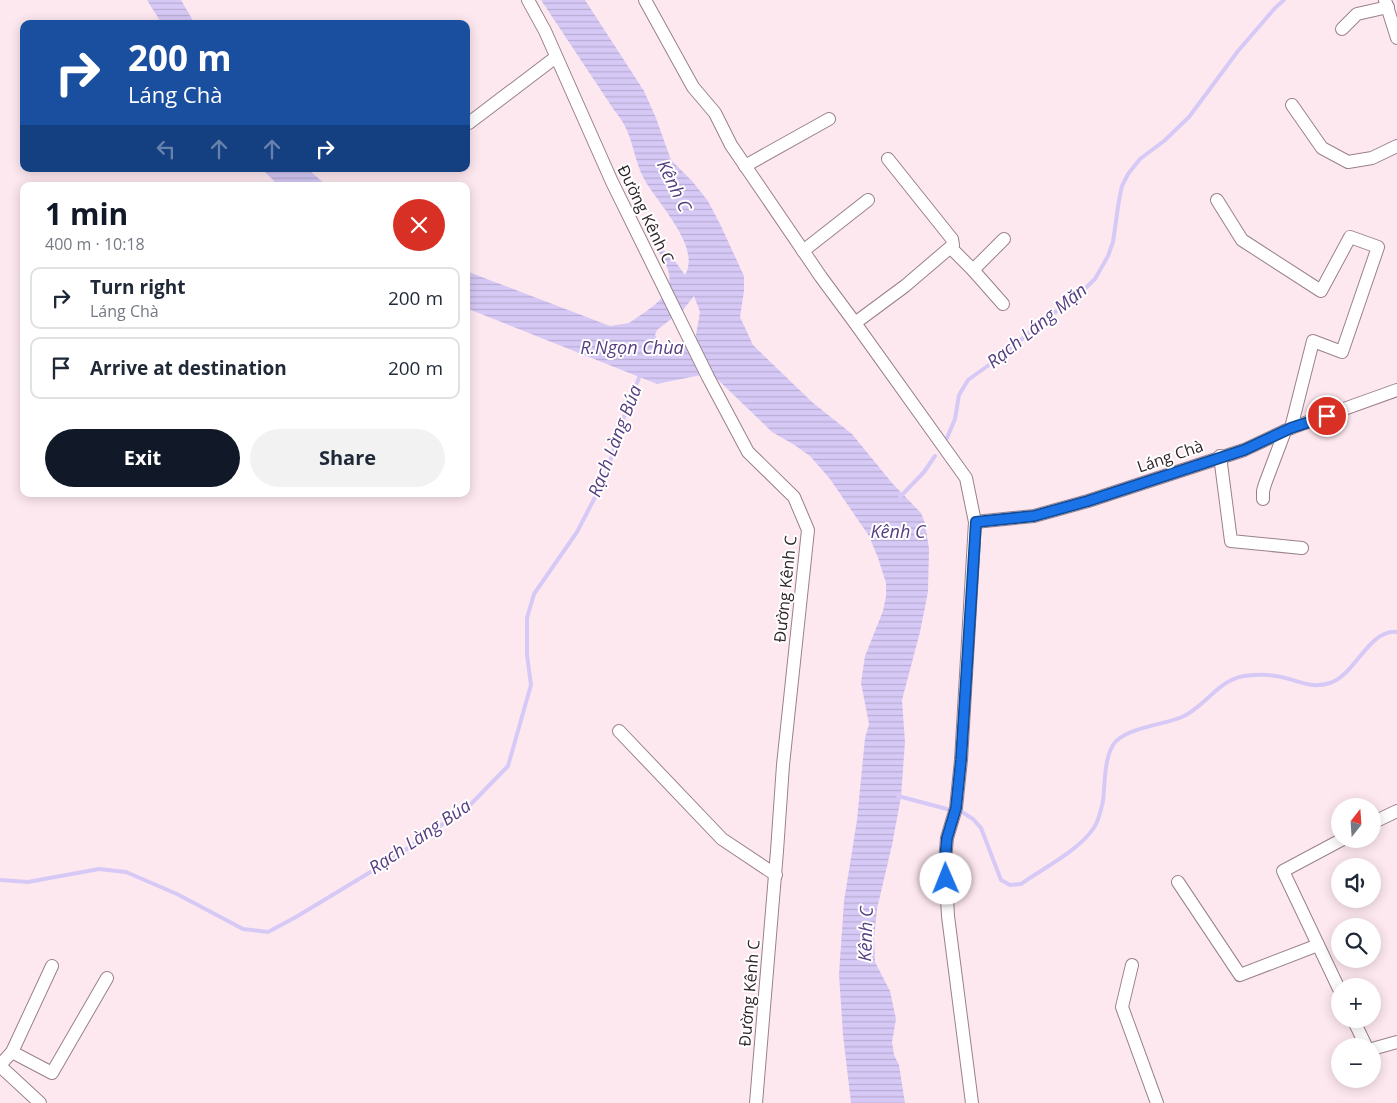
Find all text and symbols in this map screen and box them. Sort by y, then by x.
text: 200 m [128,34,232,81]
icon: right [45,40,110,105]
text: Láng Chà [128,79,222,109]
icon: left [152,135,180,163]
icon: ahead [205,135,233,163]
icon: ahead [258,135,286,163]
icon: right [311,135,339,163]
water label: Kênh C [652,156,698,217]
street label: Đường Kênh C [613,161,679,267]
text: 1 min [45,193,128,234]
button: close [393,199,445,251]
text: 400 m · 10:18 [45,233,145,255]
text: Turn right [90,274,185,300]
water label: Rạch Láng Mặn [981,277,1092,373]
icon: right [47,284,75,312]
text: 200 m [388,285,443,311]
text: Láng Chà [90,300,159,322]
water label: R.Ngọn Chùa [580,335,684,359]
icon: arrive [47,354,75,382]
text: Arrive at destination [90,355,287,381]
text: 200 m [388,355,443,381]
water label: Rạch Làng Búa [582,381,646,500]
pin [1306,395,1348,437]
icon: arrive [1313,402,1341,430]
button: Exit [45,429,240,487]
button: Share [250,429,445,487]
street label: Láng Chà [1134,434,1206,478]
water label: Kênh C [870,519,927,543]
street label: Đường Kênh C [768,535,802,643]
water label: Rạch Làng Búa [364,793,475,879]
north arrow [1331,798,1381,848]
map controls [1331,798,1381,1088]
position arrow [919,852,971,904]
button: sound [1331,858,1381,908]
water label: Kênh C [852,905,878,962]
button: search [1331,918,1381,968]
street label: Đường Kênh C [733,939,765,1047]
button: + [1331,978,1381,1028]
button: − [1331,1038,1381,1088]

